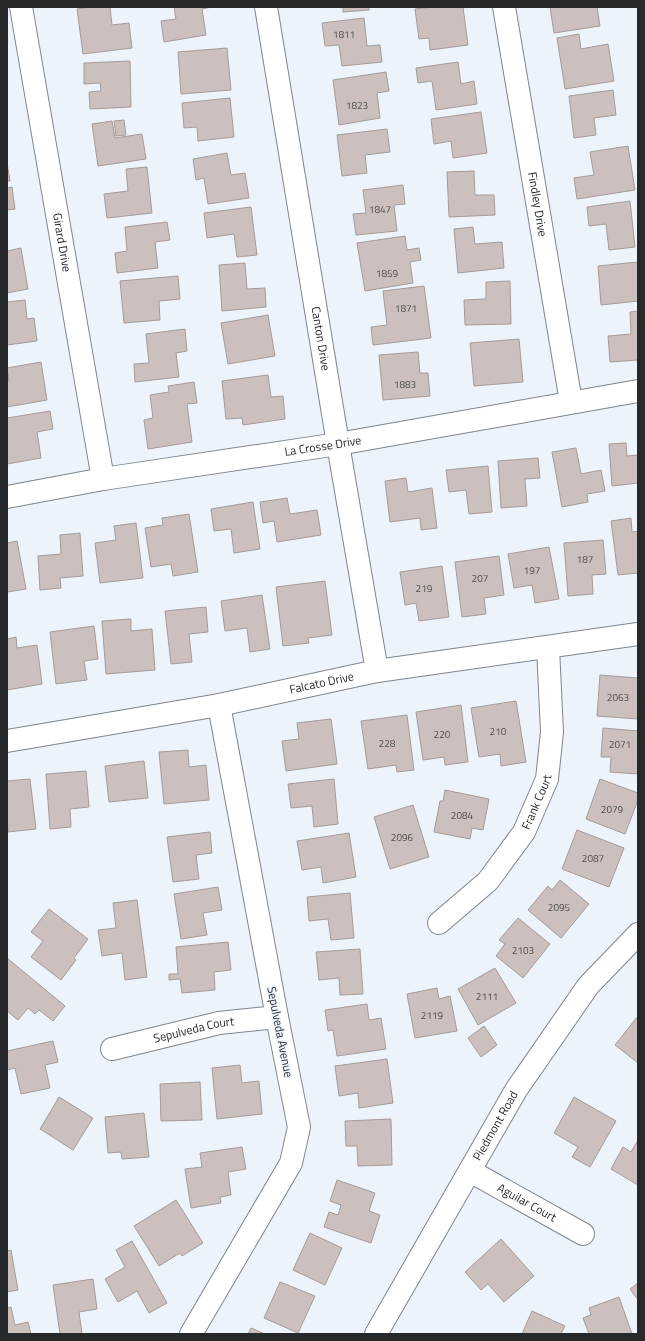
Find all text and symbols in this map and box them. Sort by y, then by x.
house number: 1811 [333,27,355,42]
house number: 1823 [346,98,368,113]
street label: Findley Drive [523,170,553,238]
house number: 1847 [369,202,391,217]
street label: Girard Drive [48,211,77,273]
house number: 1859 [376,266,399,281]
house number: 1871 [395,301,417,316]
street label: Canton Drive [306,305,336,372]
house number: 1883 [394,377,416,392]
street label: La Crosse Drive [283,430,363,461]
house number: 187 [577,552,593,567]
house number: 197 [524,563,540,578]
house number: 207 [472,571,488,586]
house number: 219 [416,581,433,596]
street label: Falcato Drive [288,666,356,699]
house number: 2063 [607,690,629,705]
house number: 210 [490,724,507,739]
house number: 220 [434,727,451,742]
house number: 228 [379,736,396,751]
house number: 2071 [609,737,631,752]
street label: Frank Court [516,773,556,832]
house number: 2079 [601,802,624,817]
house number: 2084 [451,808,474,823]
house number: 2096 [391,830,414,845]
house number: 2087 [582,851,604,866]
house number: 2095 [548,900,571,915]
house number: 2103 [512,943,534,958]
street label: Sepulveda Avenue [262,985,299,1079]
house number: 2111 [476,989,498,1004]
house number: 2119 [421,1008,444,1023]
street label: Sepulveda Court [151,1011,236,1048]
street label: Piedmont Road [467,1087,523,1164]
street label: Aguilar Court [494,1178,561,1227]

